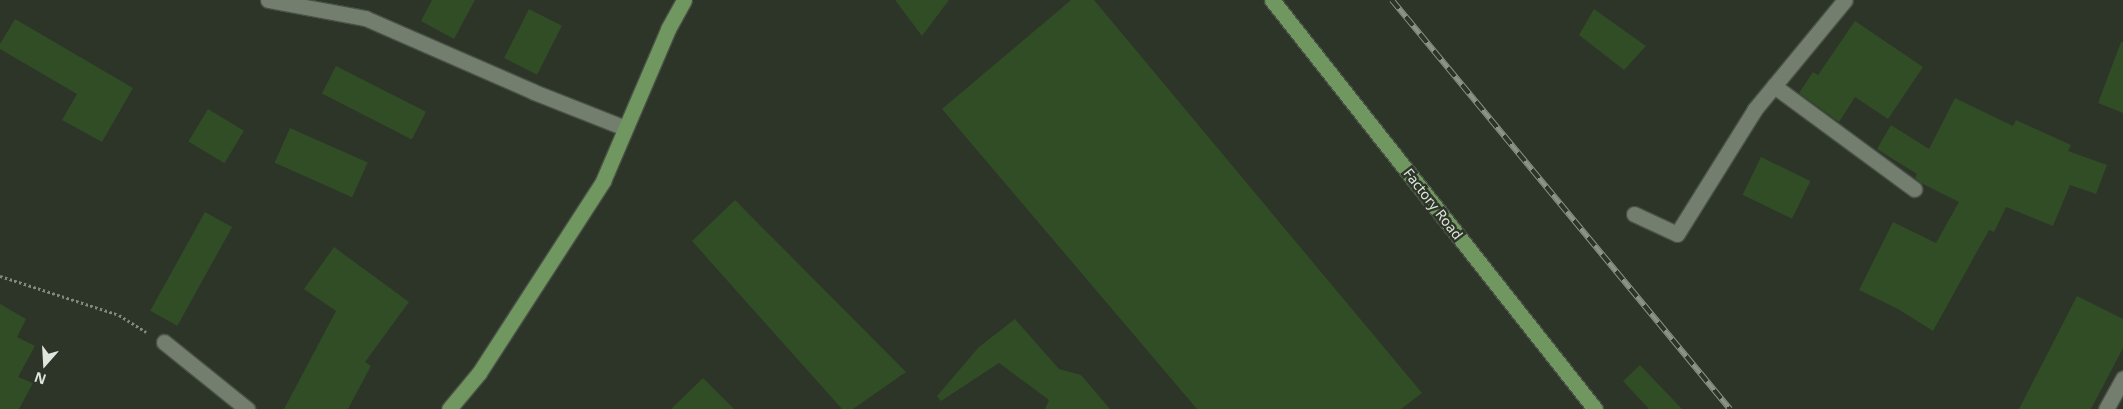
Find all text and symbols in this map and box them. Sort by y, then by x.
street label: Factory Road [1400,165,1466,243]
north arrow [20,339,70,389]
text: N [31,368,48,389]

